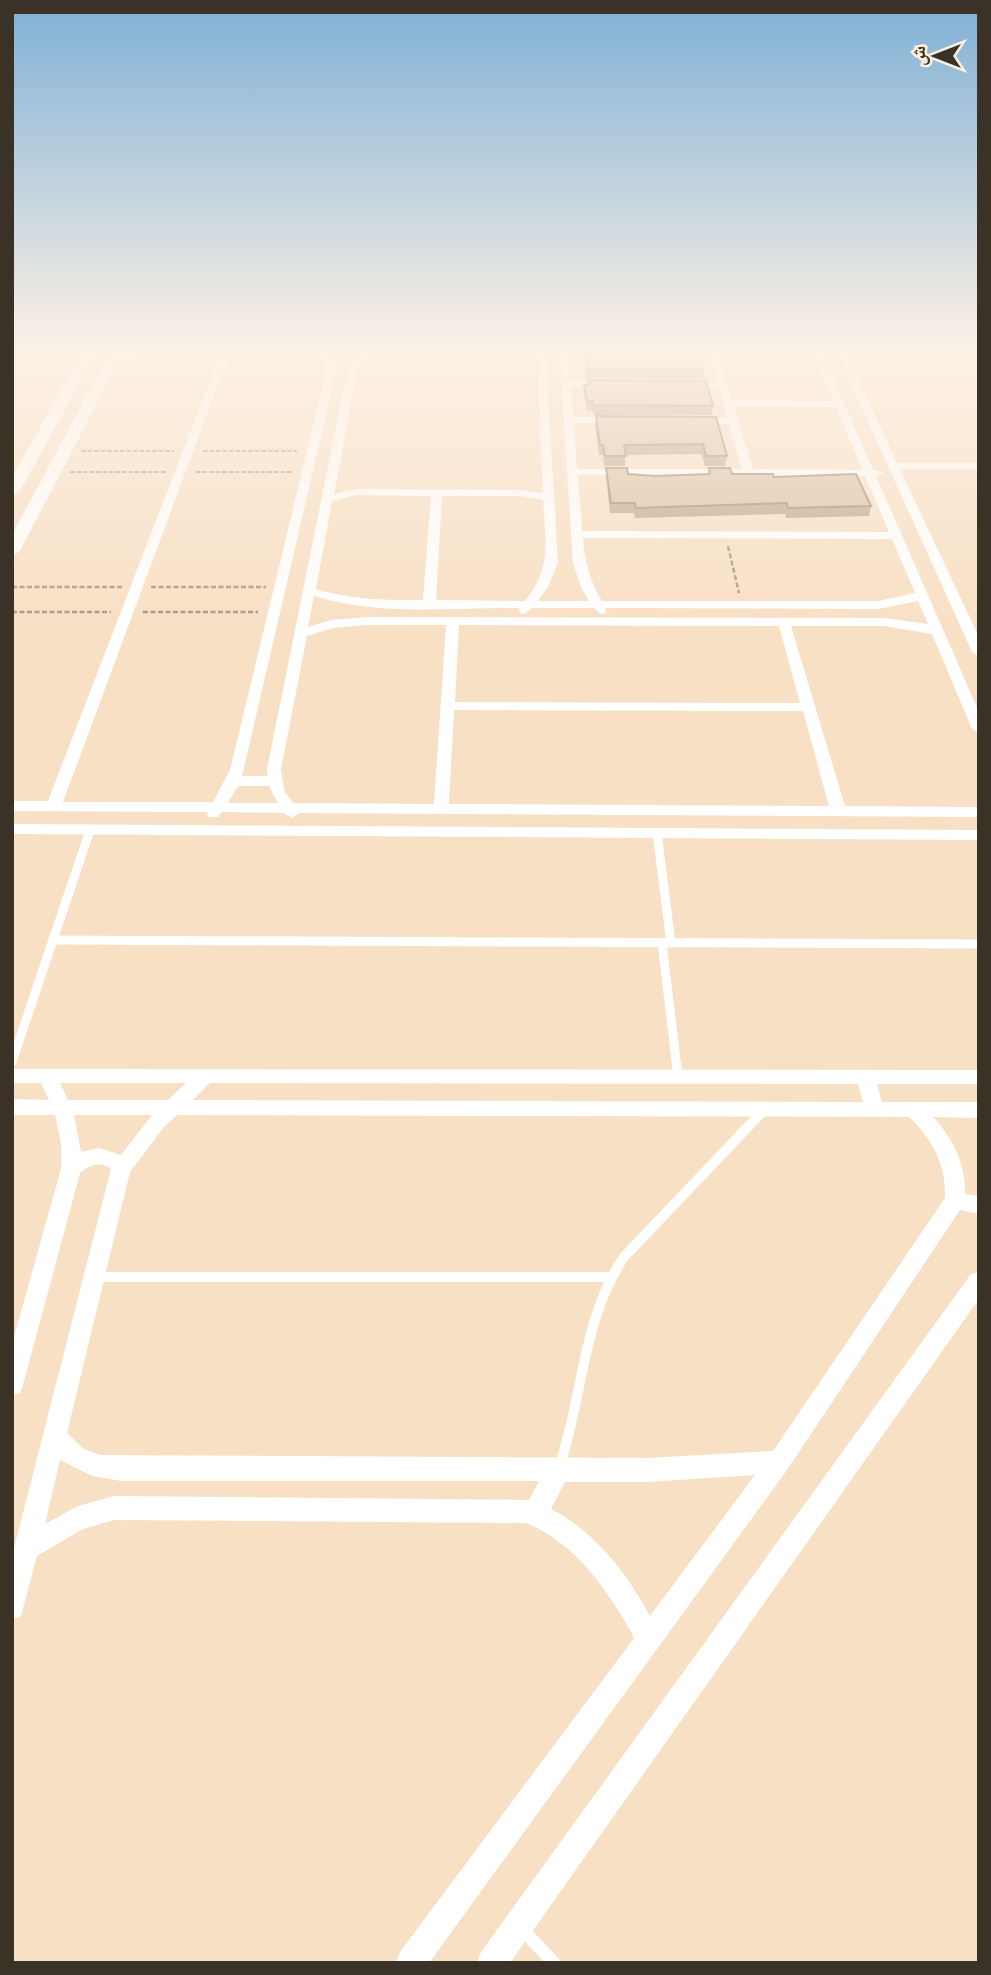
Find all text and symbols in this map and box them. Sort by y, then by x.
north arrow [900,21,970,91]
text: ش [910,46,930,66]

